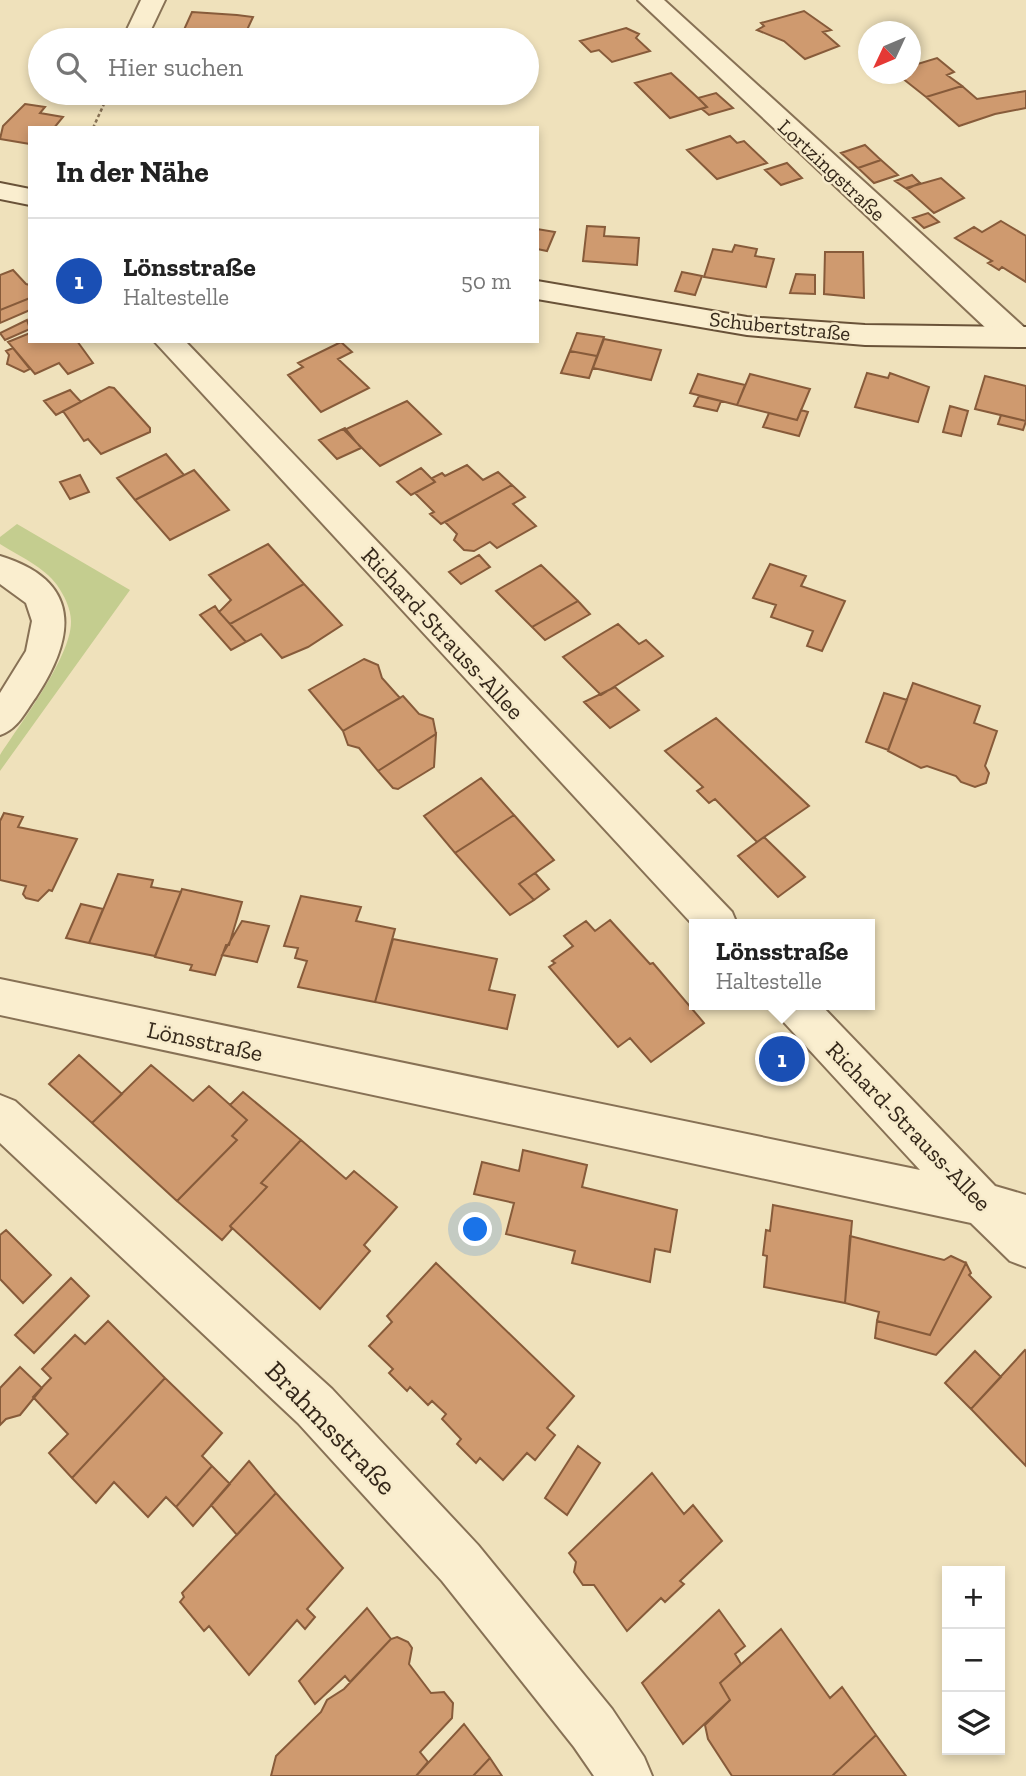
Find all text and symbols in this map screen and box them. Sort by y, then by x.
north arrow [858,21,921,84]
search box [28,28,539,105]
icon: search [52,48,90,86]
text: Hier suchen [108,51,243,83]
street label: Lortzingstraße [773,114,891,226]
text: In der Nähe [56,154,209,190]
text: Lönsstraße [123,251,256,283]
text: 1 [74,267,84,295]
text: 50 m [461,267,511,295]
text: Haltestelle [123,283,229,311]
street label: Schubertstraße [708,306,852,346]
street label: Richard-Strauss-Allee [356,541,530,725]
popup [689,919,875,1010]
text: Lönsstraße [716,935,848,967]
text: Haltestelle [716,967,822,995]
street label: Lönsstraße [144,1015,266,1067]
pin: 1 [759,1033,805,1085]
street label: Richard-Strauss-Allee [820,1035,998,1217]
your location [458,1212,492,1246]
street label: Brahmsstraße [259,1354,403,1502]
map controls [942,1566,1005,1755]
button: + [942,1566,1005,1629]
button: − [942,1629,1005,1692]
button: layers [942,1692,1005,1755]

